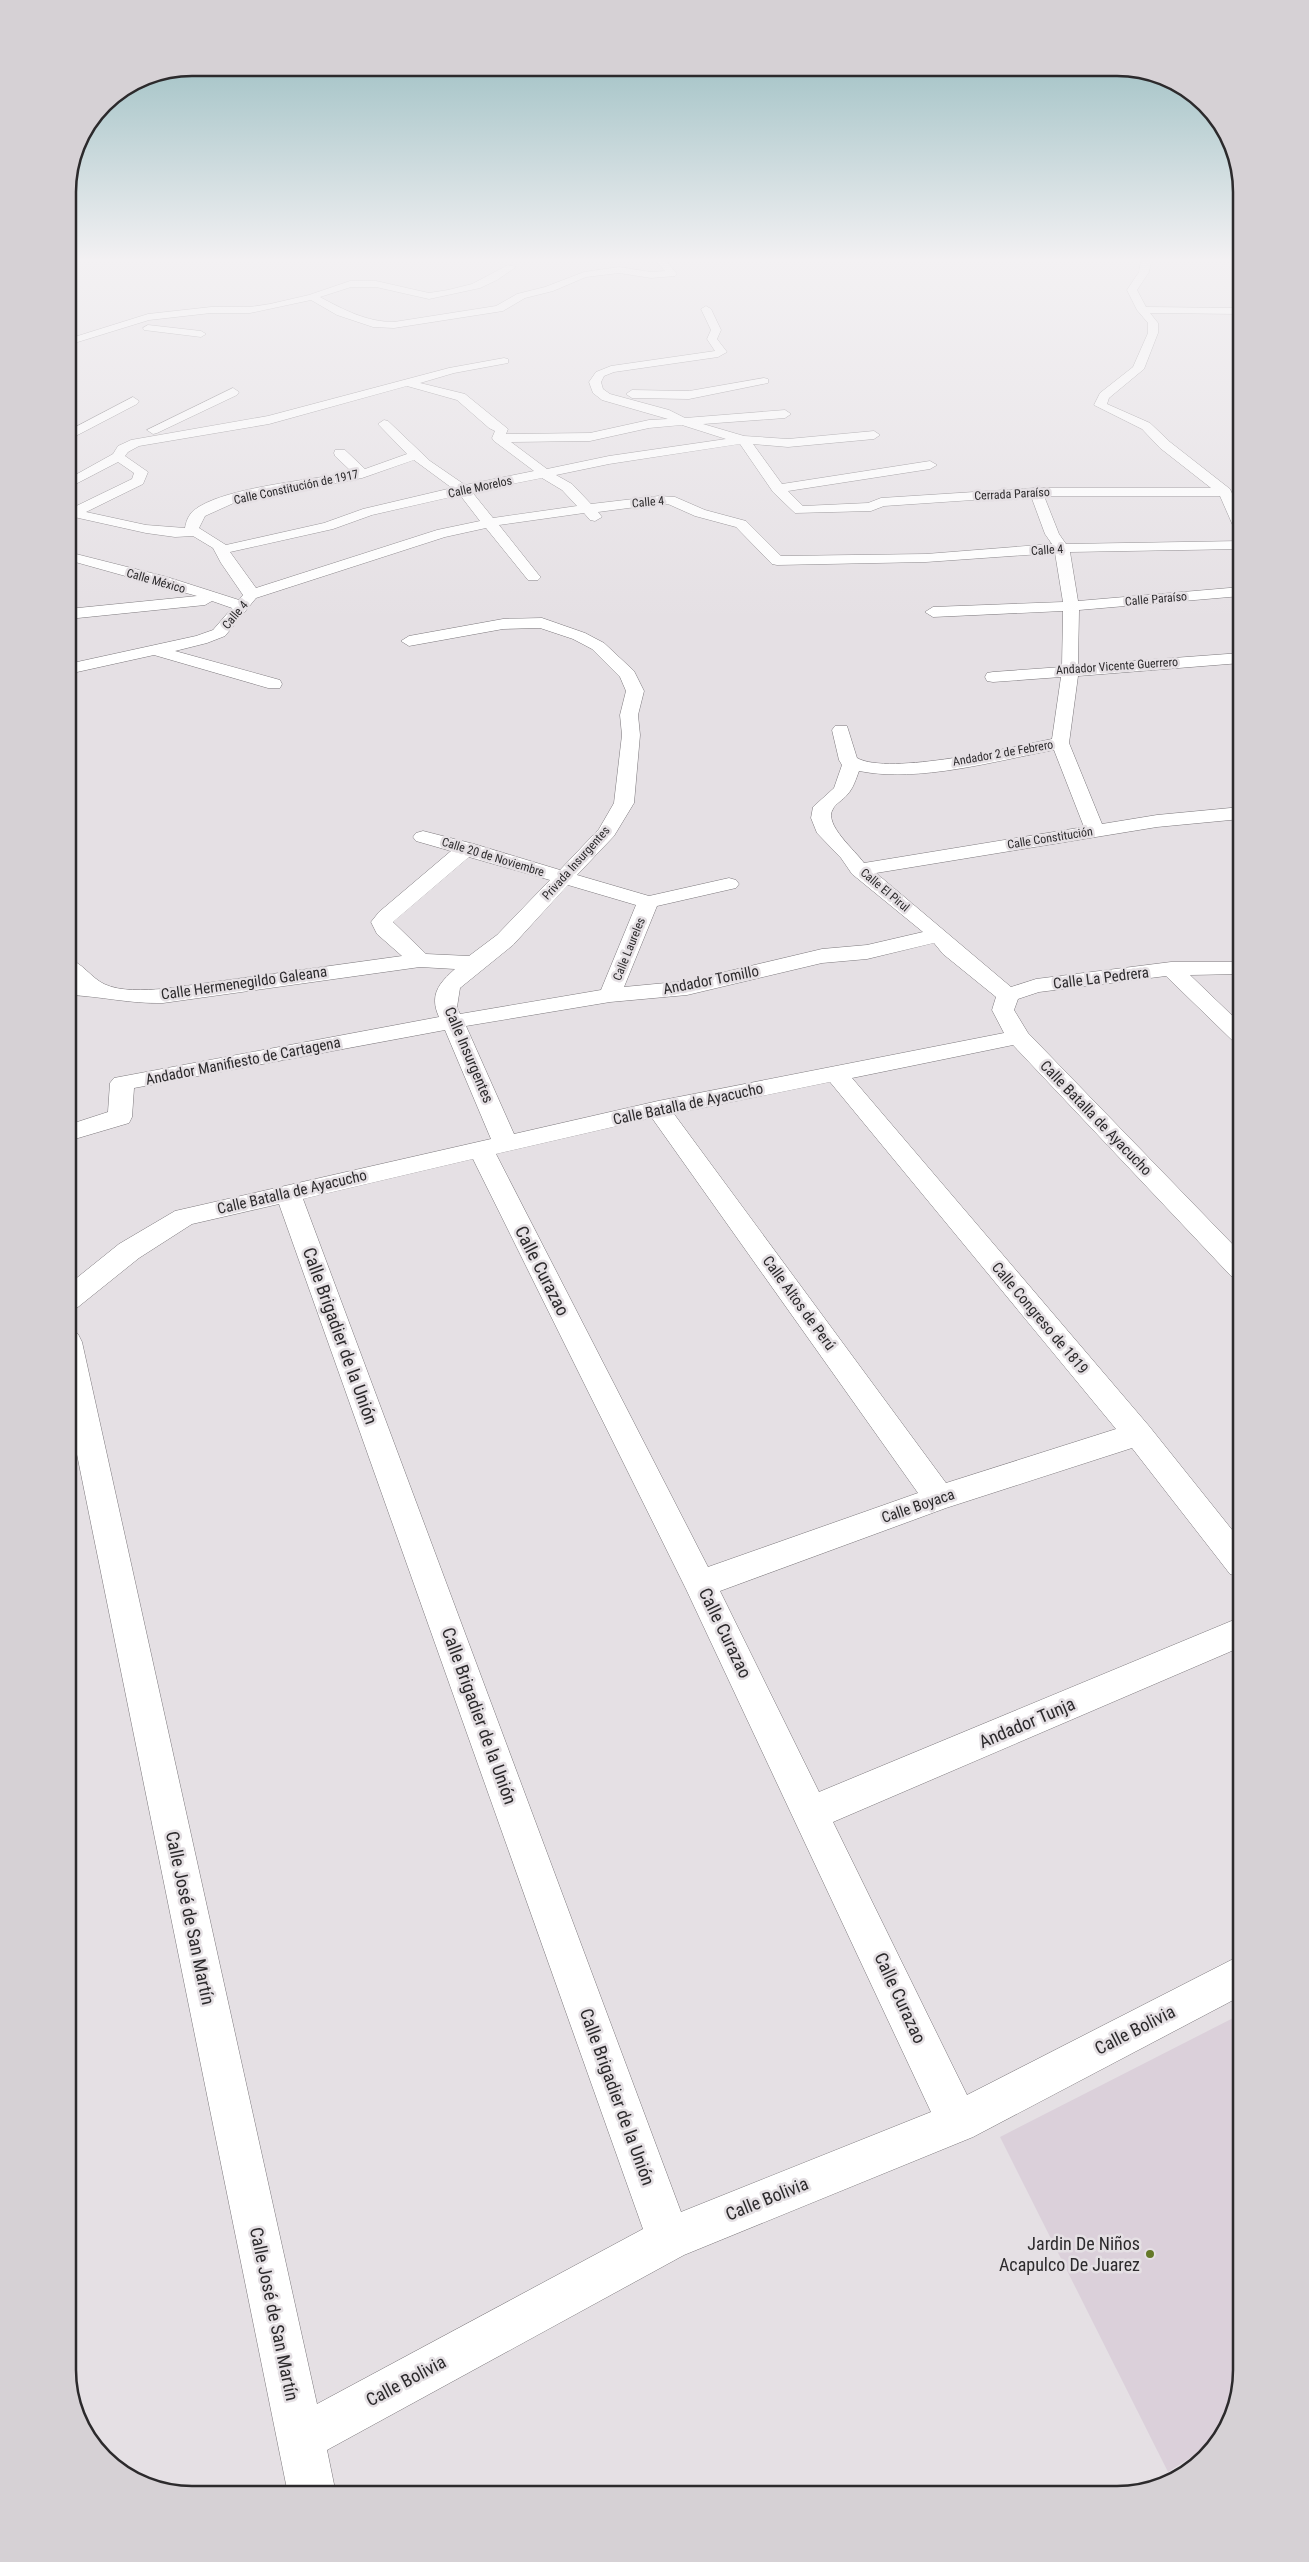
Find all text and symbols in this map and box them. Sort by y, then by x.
street label: Calle Constitución de 1917 [232,467,360,507]
street label: Calle Morelos [447,473,513,501]
street label: Cerrada Paraíso [974,485,1050,503]
street label: Calle 4 [631,494,665,510]
street label: Calle 4 [1030,542,1064,558]
street label: Calle México [125,566,187,596]
street label: Calle Paraíso [1124,589,1188,609]
street label: Calle 4 [219,598,251,632]
street label: Andador Vicente Guerrero [1056,655,1178,677]
street label: Andador 2 de Febrero [952,737,1054,769]
street label: Privada Insurgentes [539,823,613,903]
street label: Calle Constitución [1006,824,1094,852]
street label: Calle 20 de Noviembre [440,835,546,879]
street label: Calle El Pirul [858,866,912,914]
street label: Calle Laureles [610,915,648,983]
street label: Calle Hermenegildo Galeana [160,962,328,1004]
street label: Andador Tomillo [662,962,760,998]
street label: Calle La Pedrera [1052,963,1150,993]
street label: Calle Insurgentes [441,1004,497,1106]
street label: Andador Manifiesto de Cartagena [144,1033,342,1089]
street label: Calle Batalla de Ayacucho [1036,1057,1156,1179]
street label: Calle Batalla de Ayacucho [611,1079,765,1129]
street label: Calle Batalla de Ayacucho [215,1166,369,1218]
street label: Calle Curazao [511,1222,574,1319]
street label: Calle Brigadier de la Unión [299,1244,382,1427]
street label: Calle Altos de Perú [759,1252,839,1354]
street label: Calle Congreso de 1819 [988,1258,1092,1378]
street label: Calle Boyaca [879,1485,957,1527]
street label: Calle Curazao [695,1584,756,1681]
street label: Calle Brigadier de la Unión [438,1624,521,1807]
street label: Andador Tunja [976,1693,1078,1752]
street label: Calle José de San Martín [162,1829,219,2007]
street label: Calle Curazao [870,1949,931,2047]
street label: Calle Bolivia [1091,2000,1178,2059]
street label: Calle Brigadier de la Unión [576,2005,659,2188]
street label: Calle Bolivia [722,2172,811,2225]
street label: Calle José de San Martín [246,2225,303,2403]
place label: Jardin De Niños Acapulco De Juarez [999,2233,1140,2275]
marker: Jardin De Niños Acapulco De Juarez [1144,2248,1156,2260]
street label: Calle Bolivia [362,2351,449,2410]

